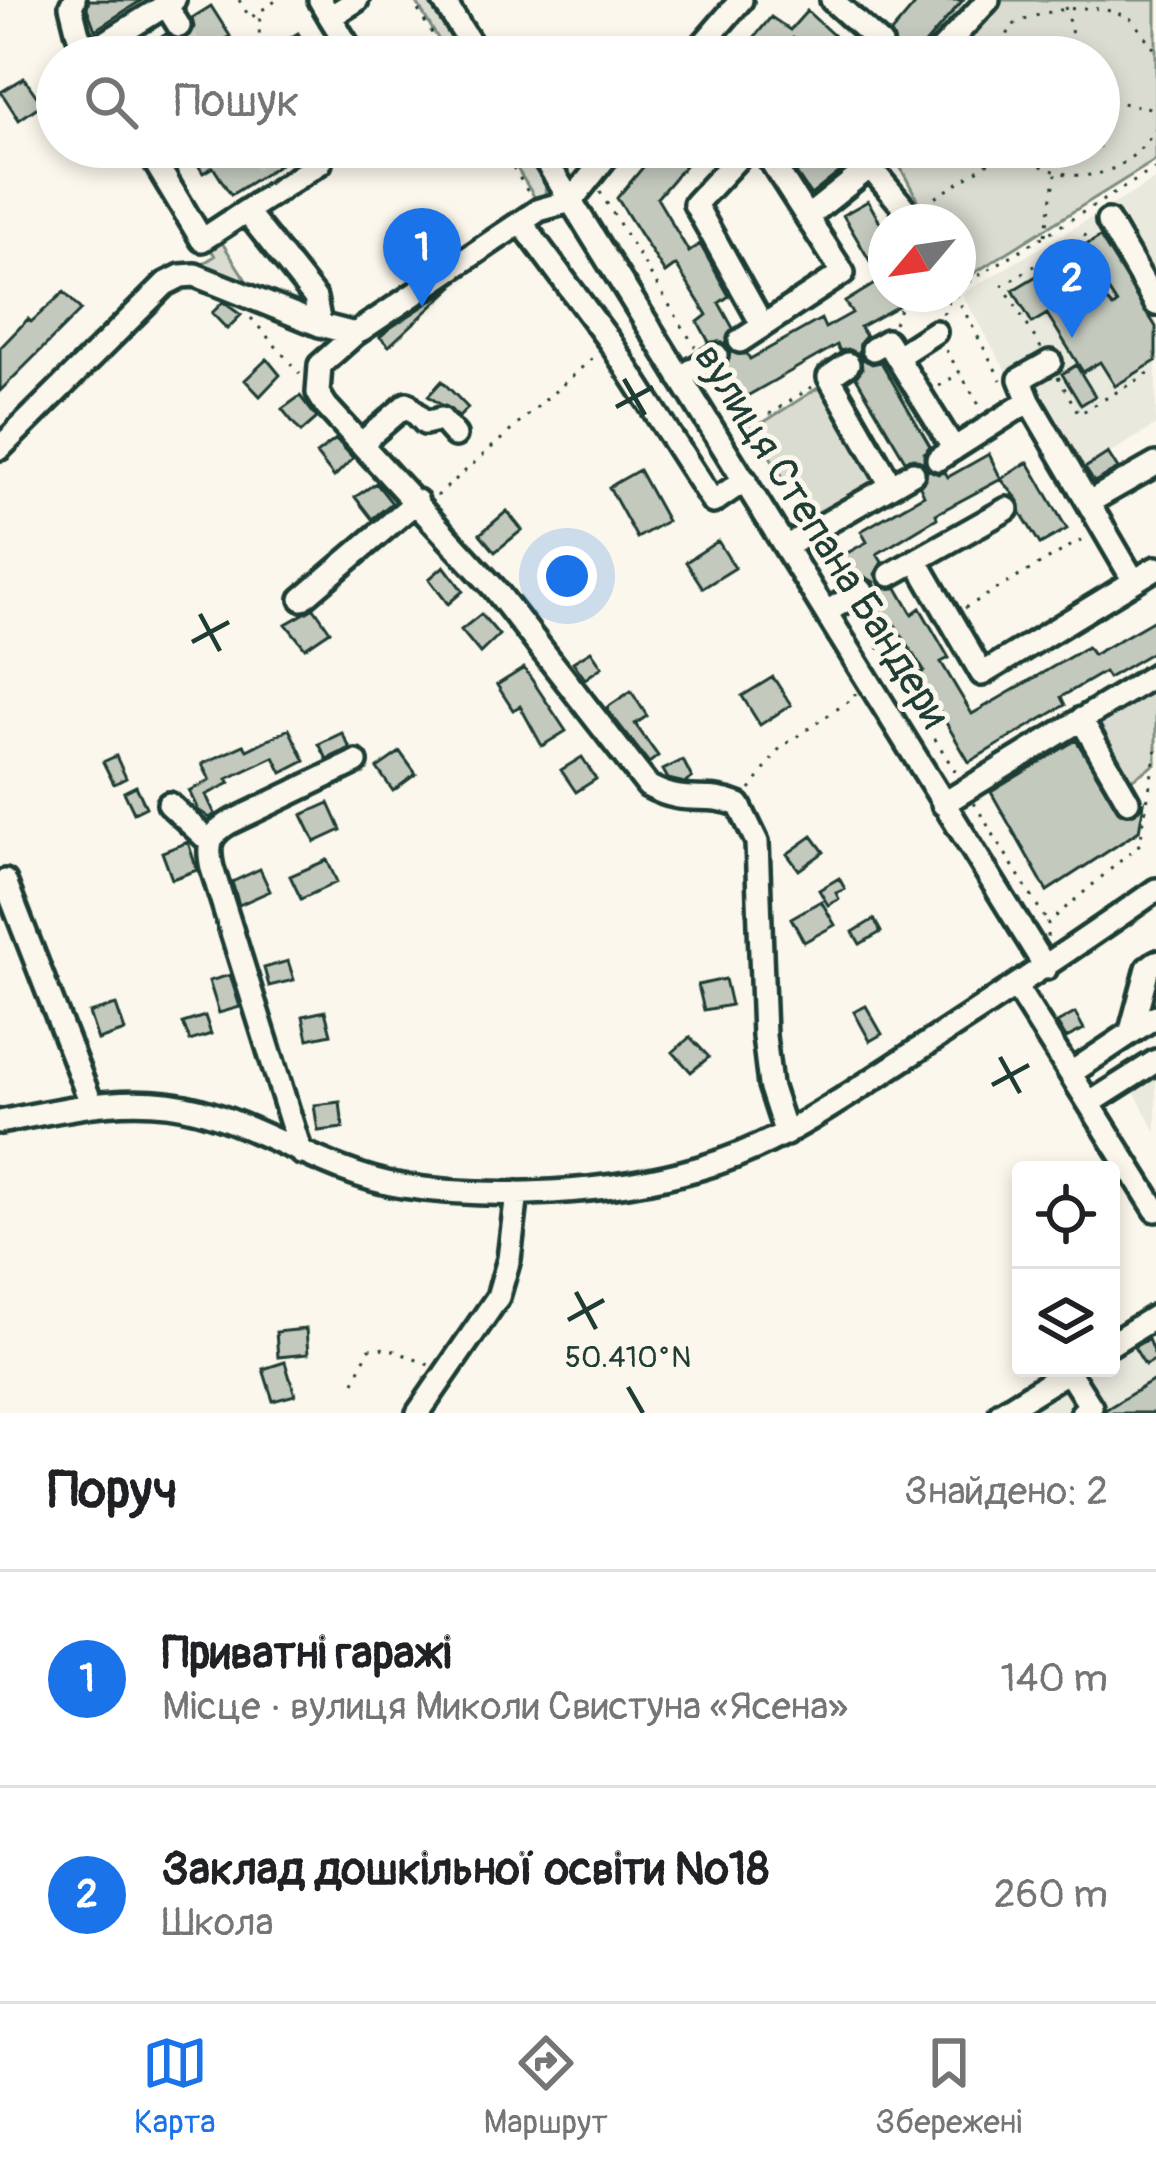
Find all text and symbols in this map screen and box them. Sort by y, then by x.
search box [36,36,1120,168]
icon: search [78,69,144,135]
text: Пошук [174,74,299,130]
north arrow [868,204,976,312]
pin: 1 [383,208,461,307]
pin: 2 [1033,239,1111,338]
street label: вулиця Степана Бандери [682,334,961,738]
your location [537,546,597,606]
map controls [1012,1161,1120,1377]
button: locate [1012,1161,1120,1269]
button: layers [1012,1269,1120,1377]
text: 50.410°N [565,1339,691,1376]
text: Поруч [48,1459,178,1523]
text: Знайдено: 2 [905,1467,1108,1516]
text: Приватні гаражі [162,1626,451,1682]
text: 1 [79,1654,95,1703]
text: 140 m [1000,1654,1108,1703]
text: Місце · вулиця Миколи Свистуна «Ясена» [162,1682,848,1731]
text: Заклад дошкільної освіти №18 [162,1842,769,1898]
text: 2 [76,1870,98,1919]
text: 260 m [994,1870,1108,1919]
text: Школа [162,1898,274,1947]
tab: Карта [134,2030,216,2143]
tab: Маршрут [483,2030,608,2143]
tab: Збережені [875,2030,1022,2143]

